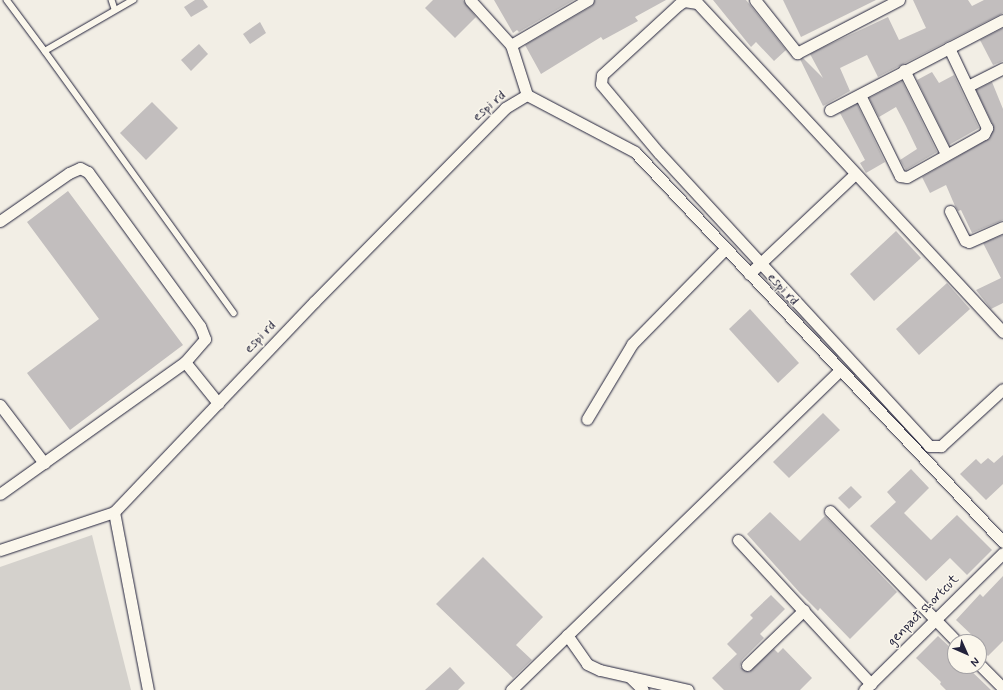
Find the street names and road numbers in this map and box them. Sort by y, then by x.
street label: espi rd [469,87,509,125]
street label: espi rd [764,269,802,309]
street label: espi rd [240,317,280,357]
street label: genpact shortcut [884,571,962,649]

